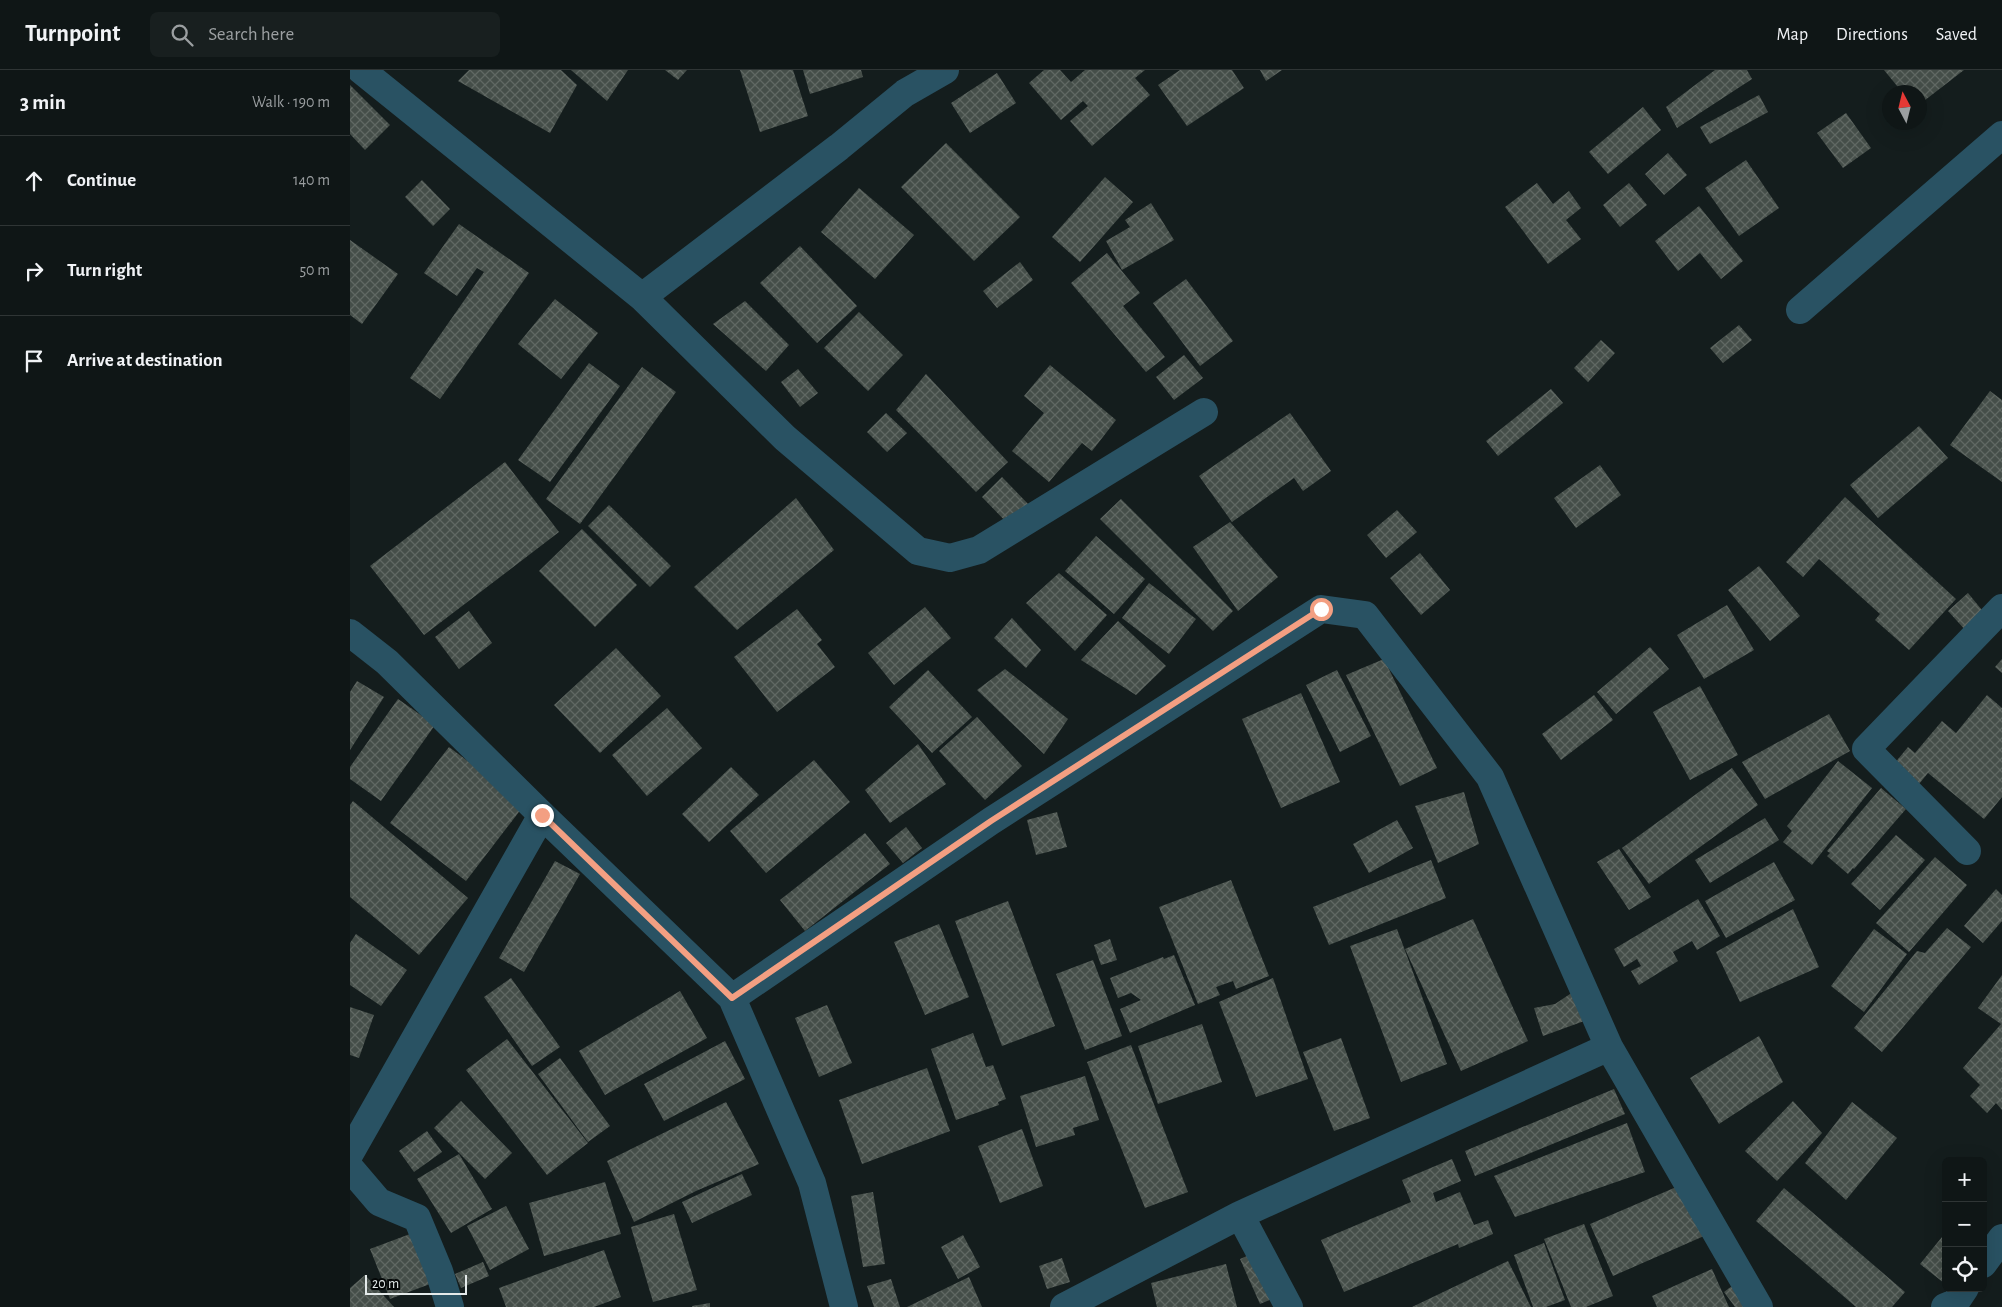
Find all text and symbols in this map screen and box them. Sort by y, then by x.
search box [150,12,500,57]
icon: search [168,21,196,49]
text: Turnpoint [25,22,120,46]
text: Search here [208,25,294,44]
text: Map [1777,26,1808,44]
text: Directions [1836,26,1908,44]
text: Saved [1936,26,1977,44]
north arrow [1882,85,1927,130]
text: 3 min [20,92,66,113]
text: Walk · 190 m [252,94,330,110]
icon: ahead [20,167,48,195]
text: Continue [67,171,136,190]
text: 140 m [293,172,330,188]
icon: right [20,257,48,285]
text: Turn right [67,261,142,280]
text: 50 m [299,262,330,278]
icon: arrive [20,347,48,375]
text: Arrive at destination [67,351,223,370]
route start [1310,598,1333,621]
route end [531,804,554,827]
map controls [1942,1157,1987,1292]
button: + [1942,1157,1987,1202]
button: − [1942,1202,1987,1247]
button: locate [1942,1247,1987,1292]
scale bar [365,1272,468,1295]
text: 20 m [372,1277,399,1291]

